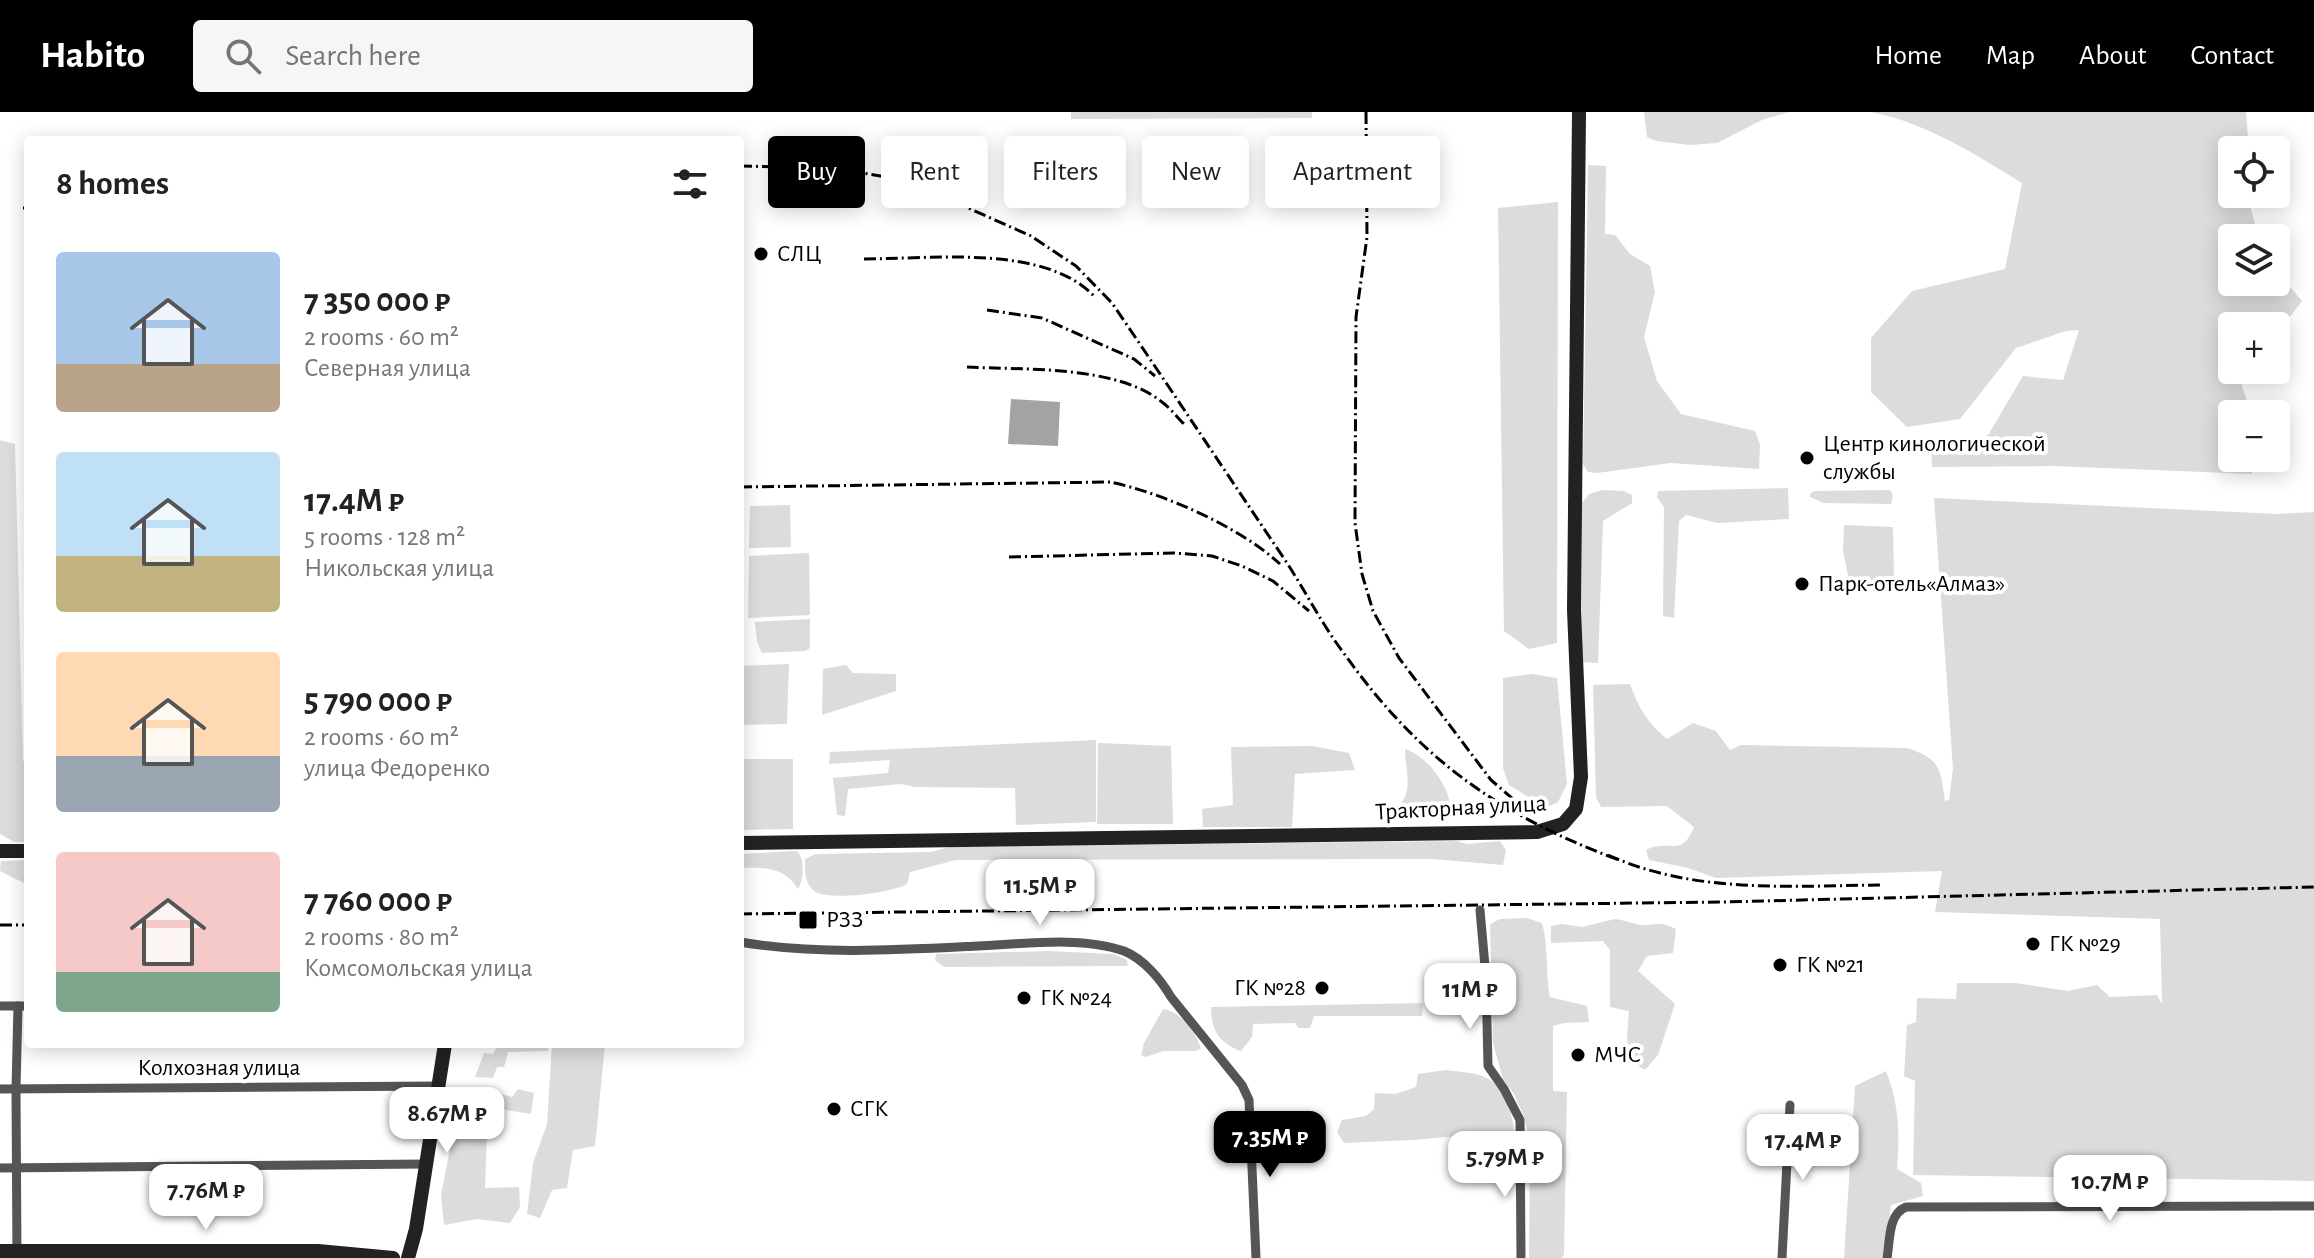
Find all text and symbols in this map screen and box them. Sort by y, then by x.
search box [193,20,753,92]
icon: search [221,34,265,78]
text: Habito [40,37,145,75]
text: Search here [285,41,421,71]
text: Home [1875,42,1942,70]
text: Map [1986,42,2035,70]
text: About [2079,42,2147,70]
text: Contact [2191,42,2274,70]
chip: Buy [768,136,865,208]
chip: Rent [881,136,988,208]
chip: Filters [1004,136,1126,208]
chip: New [1142,136,1249,208]
chip: Apartment [1265,136,1440,208]
map controls [2218,136,2290,472]
button: locate [2218,136,2290,208]
icon: filters [668,162,712,206]
text: 8 homes [56,167,169,201]
button: layers [2218,224,2290,296]
place label: СЛЦ [777,242,822,266]
marker: СЛЦ [752,245,770,263]
icon: home [120,284,216,380]
text: 7 350 000 ₽ [304,284,450,318]
button: + [2218,312,2290,384]
text: 2 rooms · 60 m² [304,324,459,350]
text: Северная улица [304,355,471,381]
button: − [2218,400,2290,472]
place label: Центр кинологической службы [1823,432,2046,484]
marker: Центр кинологической службы [1798,449,1816,467]
icon: home [120,484,216,580]
text: 17.4M ₽ [304,484,404,518]
text: 5 rooms · 128 m² [304,524,465,550]
text: Никольская улица [304,555,494,581]
place label: Парк-отель«Алмаз» [1818,572,2005,596]
marker: Парк-отель«Алмаз» [1793,575,1811,593]
icon: home [120,684,216,780]
text: 5 790 000 ₽ [304,684,452,718]
text: 2 rooms · 60 m² [304,724,459,750]
text: улица Федоренко [304,755,490,781]
street label: Тракторная улица [1375,792,1547,824]
pin: 11.5M ₽ [966,859,1114,927]
text: 11.5M ₽ [1004,872,1076,898]
icon: home [120,884,216,980]
text: 7 760 000 ₽ [304,884,452,918]
place label: РЗЗ [826,908,863,932]
marker: РЗЗ [797,909,819,931]
text: 2 rooms · 80 m² [304,924,459,950]
place label: ГК №29 [2049,932,2121,956]
marker: ГК №29 [2024,935,2042,953]
place label: ГК №21 [1796,953,1865,977]
text: Комсомольская улица [304,955,533,981]
marker: ГК №21 [1771,956,1789,974]
pin: 11M ₽ [1414,963,1526,1031]
place label: ГК №28 [1234,976,1306,1000]
text: 11M ₽ [1442,976,1498,1002]
marker: ГК №28 [1313,979,1331,997]
place label: ГК №24 [1040,986,1112,1010]
marker: ГК №24 [1015,989,1033,1007]
place label: МЧС [1594,1043,1641,1067]
marker: МЧС [1569,1046,1587,1064]
street label: Колхозная улица [137,1056,301,1080]
pin: 8.67M ₽ [373,1087,521,1155]
place label: СГК [850,1097,888,1121]
text: 8.67M ₽ [407,1100,487,1126]
marker: СГК [825,1100,843,1118]
pin: 7.35M ₽ [1196,1111,1344,1179]
pin: 17.4M ₽ [1729,1114,1877,1182]
text: 7.35M ₽ [1232,1124,1308,1150]
text: 17.4M ₽ [1765,1127,1841,1153]
pin: 5.79M ₽ [1431,1131,1579,1199]
text: 5.79M ₽ [1466,1144,1544,1170]
pin: 10.7M ₽ [2036,1155,2184,1223]
pin: 7.76M ₽ [132,1164,280,1232]
text: 10.7M ₽ [2072,1168,2148,1194]
text: 7.76M ₽ [167,1177,245,1203]

